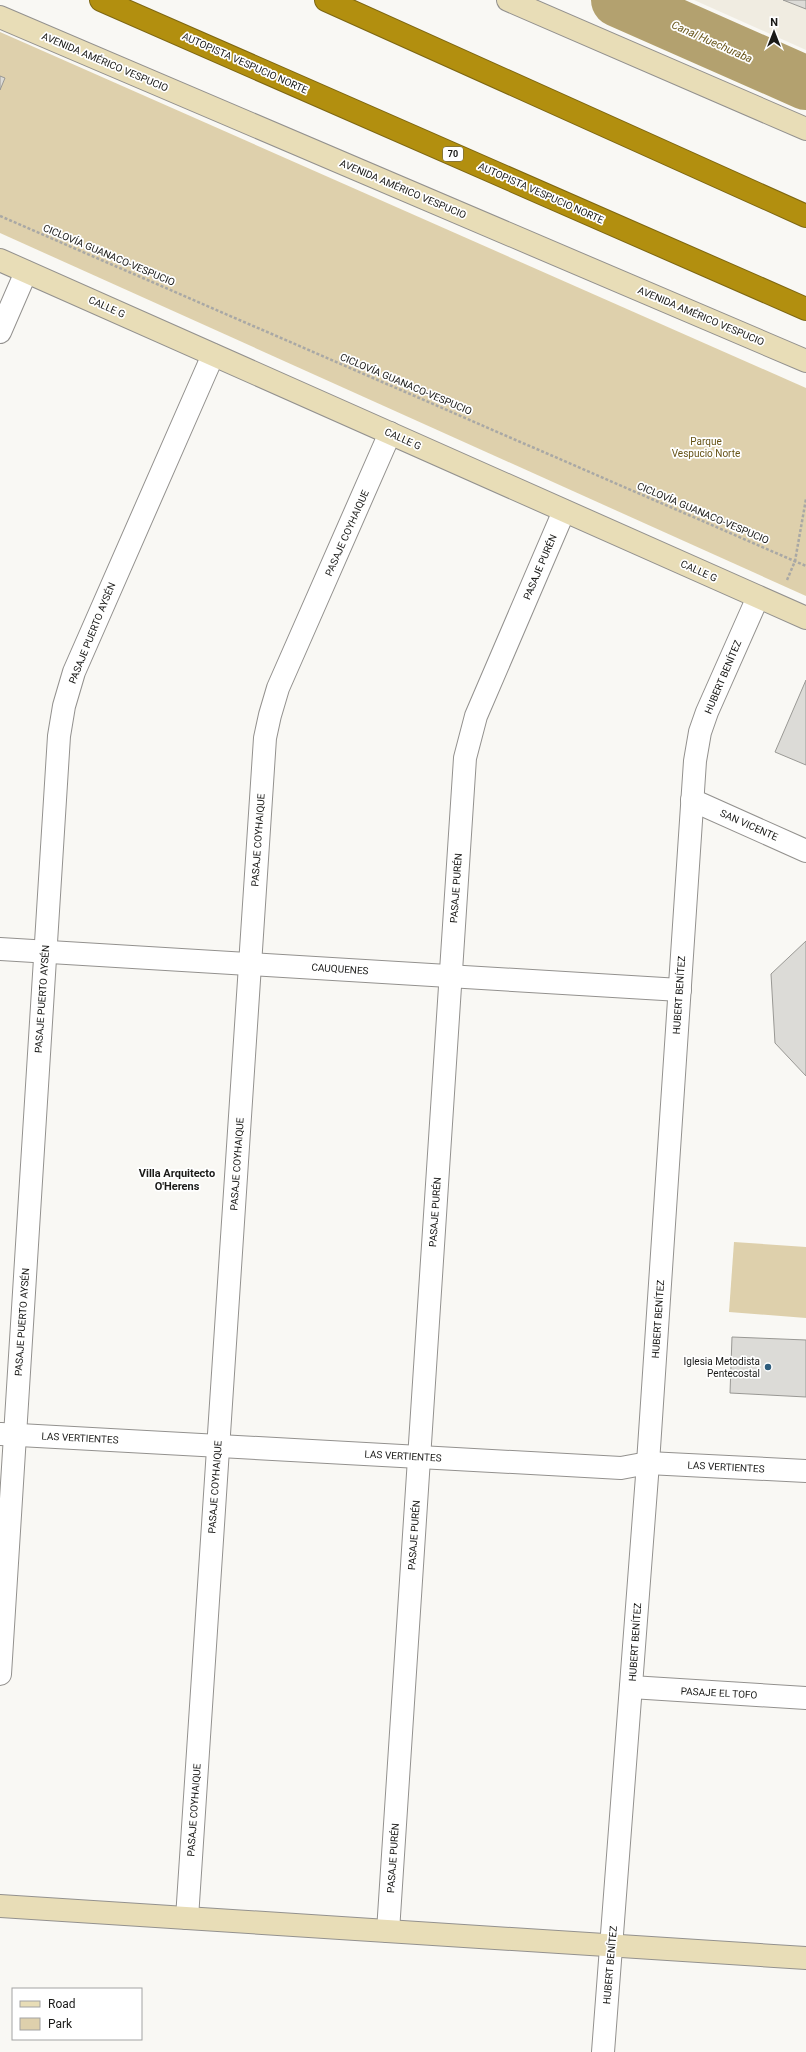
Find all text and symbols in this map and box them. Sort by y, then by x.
north arrow [754,12,794,52]
text: N [770,16,778,29]
water label: Canal Huechuraba [670,18,755,66]
street label: AVENIDA AMÉRICO VESPUCIO [40,29,170,94]
street label: AUTOPISTA VESPUCIO NORTE [181,30,310,96]
road number: 70 [443,147,463,161]
street label: AVENIDA AMÉRICO VESPUCIO [338,156,468,221]
street label: AUTOPISTA VESPUCIO NORTE [477,160,606,226]
street label: CICLOVÍA GUANACO-VESPUCIO [41,221,177,288]
street label: AVENIDA AMÉRICO VESPUCIO [636,283,766,348]
street label: CALLE G [87,294,127,320]
street label: CICLOVÍA GUANACO-VESPUCIO [338,350,474,417]
street label: CALLE G [383,426,423,452]
park label: Parque Vespucio Norte [672,436,740,459]
street label: CICLOVÍA GUANACO-VESPUCIO [635,479,771,546]
street label: PASAJE COYHAIQUE [323,488,371,578]
street label: PASAJE PURÉN [520,532,559,601]
street label: CALLE G [679,558,719,584]
street label: PASAJE PUERTO AYSÉN [66,580,117,685]
street label: HUBERT BENÍTEZ [702,638,743,715]
street label: PASAJE COYHAIQUE [249,793,267,887]
street label: SAN VICENTE [718,807,780,843]
street label: PASAJE PURÉN [447,853,464,923]
street label: PASAJE PUERTO AYSÉN [32,944,51,1054]
street label: HUBERT BENÍTEZ [670,955,687,1035]
street label: CAUQUENES [311,962,369,976]
street label: PASAJE COYHAIQUE [228,1117,246,1211]
district label: Villa Arquitecto O'Herens [139,1167,215,1193]
street label: PASAJE PURÉN [426,1177,443,1247]
street label: PASAJE PUERTO AYSÉN [12,1267,31,1377]
street label: HUBERT BENÍTEZ [649,1279,666,1359]
place label: Iglesia Metodista Pentecostal [684,1356,760,1379]
marker: Iglesia Metodista Pentecostal [763,1362,773,1372]
street label: LAS VERTIENTES [41,1430,119,1446]
street label: PASAJE COYHAIQUE [206,1440,224,1534]
street label: LAS VERTIENTES [364,1448,442,1464]
street label: LAS VERTIENTES [687,1459,765,1475]
street label: PASAJE PURÉN [405,1500,422,1570]
street label: HUBERT BENÍTEZ [626,1602,643,1682]
street label: PASAJE EL TOFO [680,1685,758,1701]
street label: PASAJE COYHAIQUE [185,1763,203,1857]
street label: PASAJE PURÉN [384,1823,401,1893]
street label: HUBERT BENÍTEZ [600,1925,619,2005]
legend [12,1988,142,2040]
text: Road [48,1997,76,2011]
text: Park [48,2017,73,2031]

